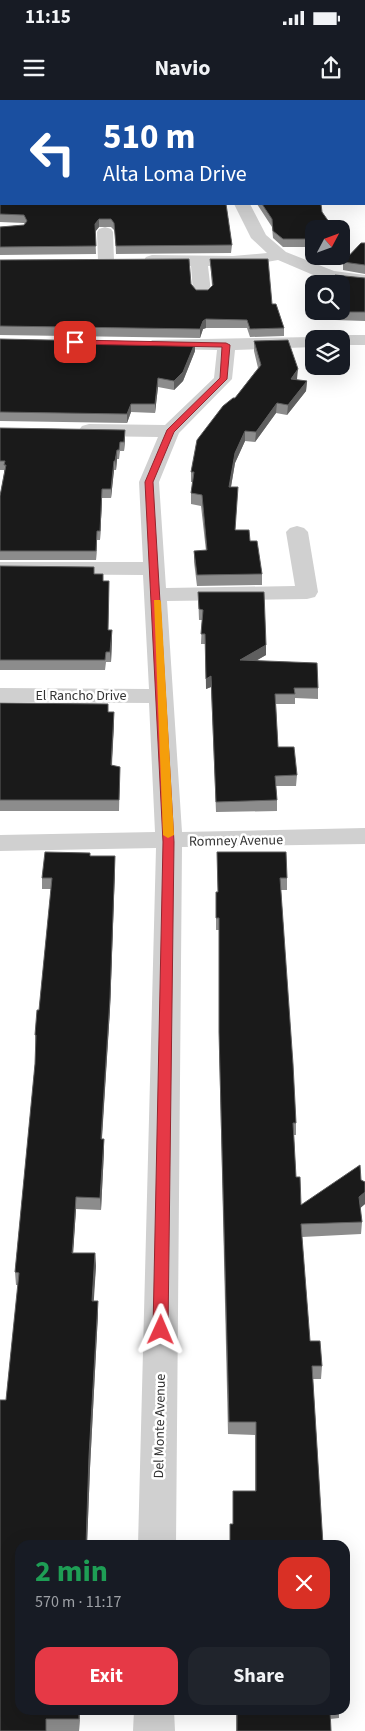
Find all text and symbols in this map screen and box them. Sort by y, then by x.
text: 11:15 [25,4,71,31]
text: Navio [154,52,211,84]
icon: menu [20,54,48,82]
icon: share [317,54,345,82]
text: 510 m [103,112,195,162]
icon: left [20,120,85,185]
text: Alta Loma Drive [103,158,247,190]
north arrow [305,220,350,265]
map controls [305,220,350,375]
button: search [305,275,350,320]
pin [54,321,96,363]
icon: arrive [61,328,89,356]
button: layers [305,330,350,375]
street label: El Rancho Drive [35,686,127,706]
street label: Romney Avenue [189,830,283,852]
position arrow [134,1303,186,1355]
street label: Del Monte Avenue [149,1373,171,1479]
text: 2 min [35,1550,108,1593]
button: close [278,1557,330,1609]
text: 570 m · 11:17 [35,1591,122,1613]
button: Exit [35,1647,178,1705]
button: Share [188,1647,330,1705]

